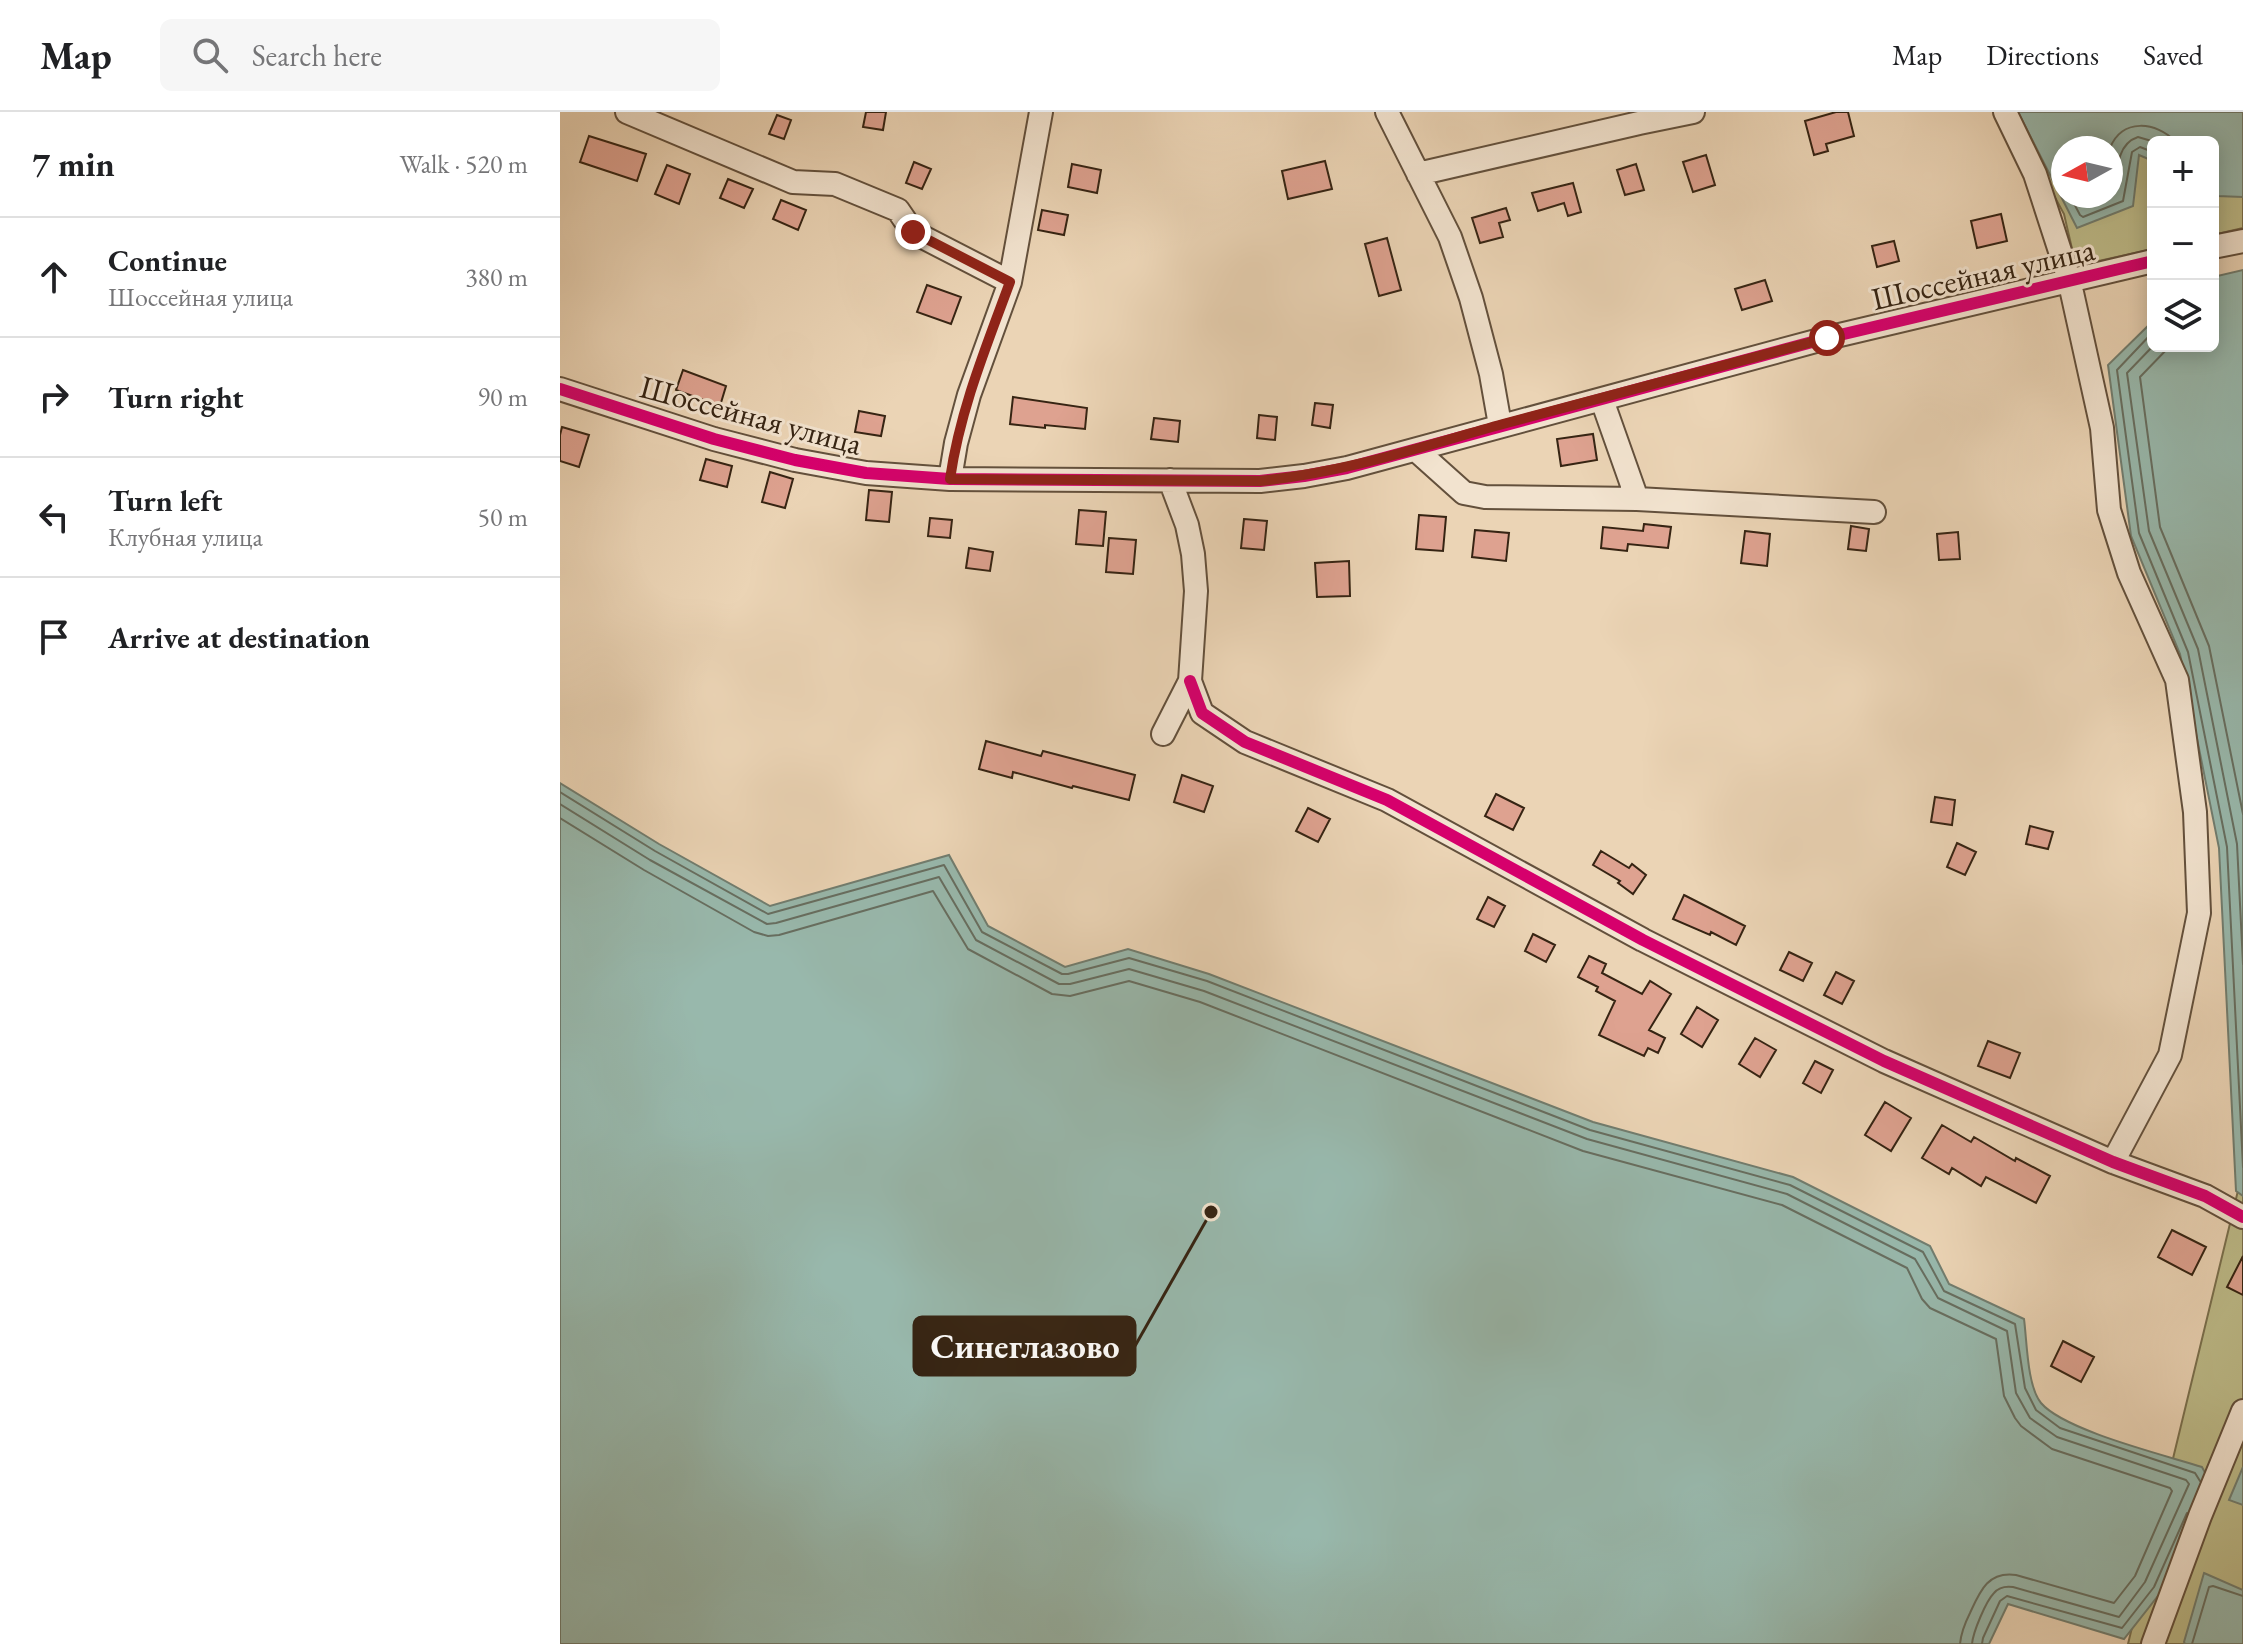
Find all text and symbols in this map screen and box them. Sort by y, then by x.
search box [160,19,720,91]
text: Map [40,31,112,80]
icon: search [188,33,232,77]
text: Search here [252,36,382,75]
text: Map [1892,37,1942,73]
text: Directions [1986,37,2099,73]
text: Saved [2143,37,2203,73]
north arrow [2051,136,2123,208]
map controls [2147,136,2219,352]
button: + [2147,136,2219,208]
text: 7 min [32,142,115,186]
text: Walk · 520 m [400,147,528,181]
button: − [2147,208,2219,280]
route end [895,214,931,250]
street label: Шоссейная улица [1867,228,2099,320]
text: Continue [108,241,227,280]
icon: ahead [32,255,76,299]
text: 380 m [465,260,528,294]
text: Шоссейная улица [108,280,293,314]
button: layers [2147,280,2219,352]
route start [1809,320,1845,356]
street label: Шоссейная улица [635,365,867,465]
icon: right [32,375,76,419]
text: Turn right [108,378,244,417]
text: 90 m [478,380,528,414]
text: Turn left [108,481,222,520]
icon: left [32,495,76,539]
text: 50 m [478,500,528,534]
text: Клубная улица [108,520,263,554]
icon: arrive [32,615,76,659]
text: Arrive at destination [108,618,370,657]
callout: Синеглазово [914,1317,1135,1375]
text: Синеглазово [930,1324,1120,1368]

